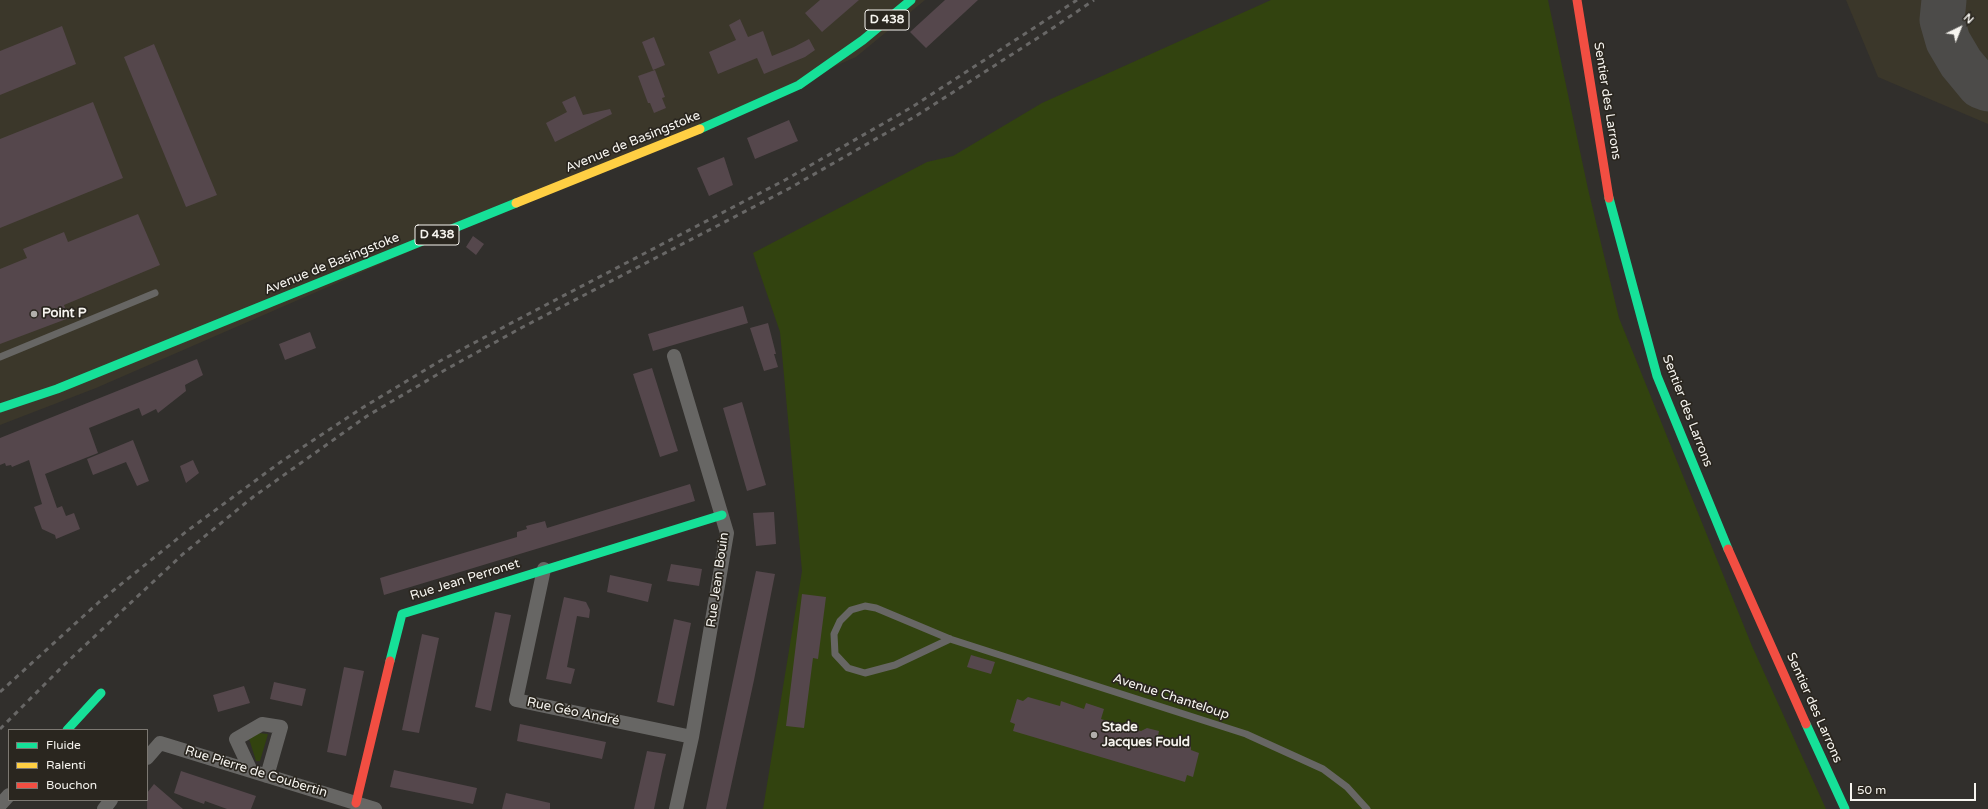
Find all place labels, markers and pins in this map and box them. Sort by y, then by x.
place label: Point P [42,306,87,322]
marker: Point P [29,309,39,319]
place label: Stade Jacques Fould [1102,720,1190,751]
marker: Stade Jacques Fould [1089,730,1099,740]

